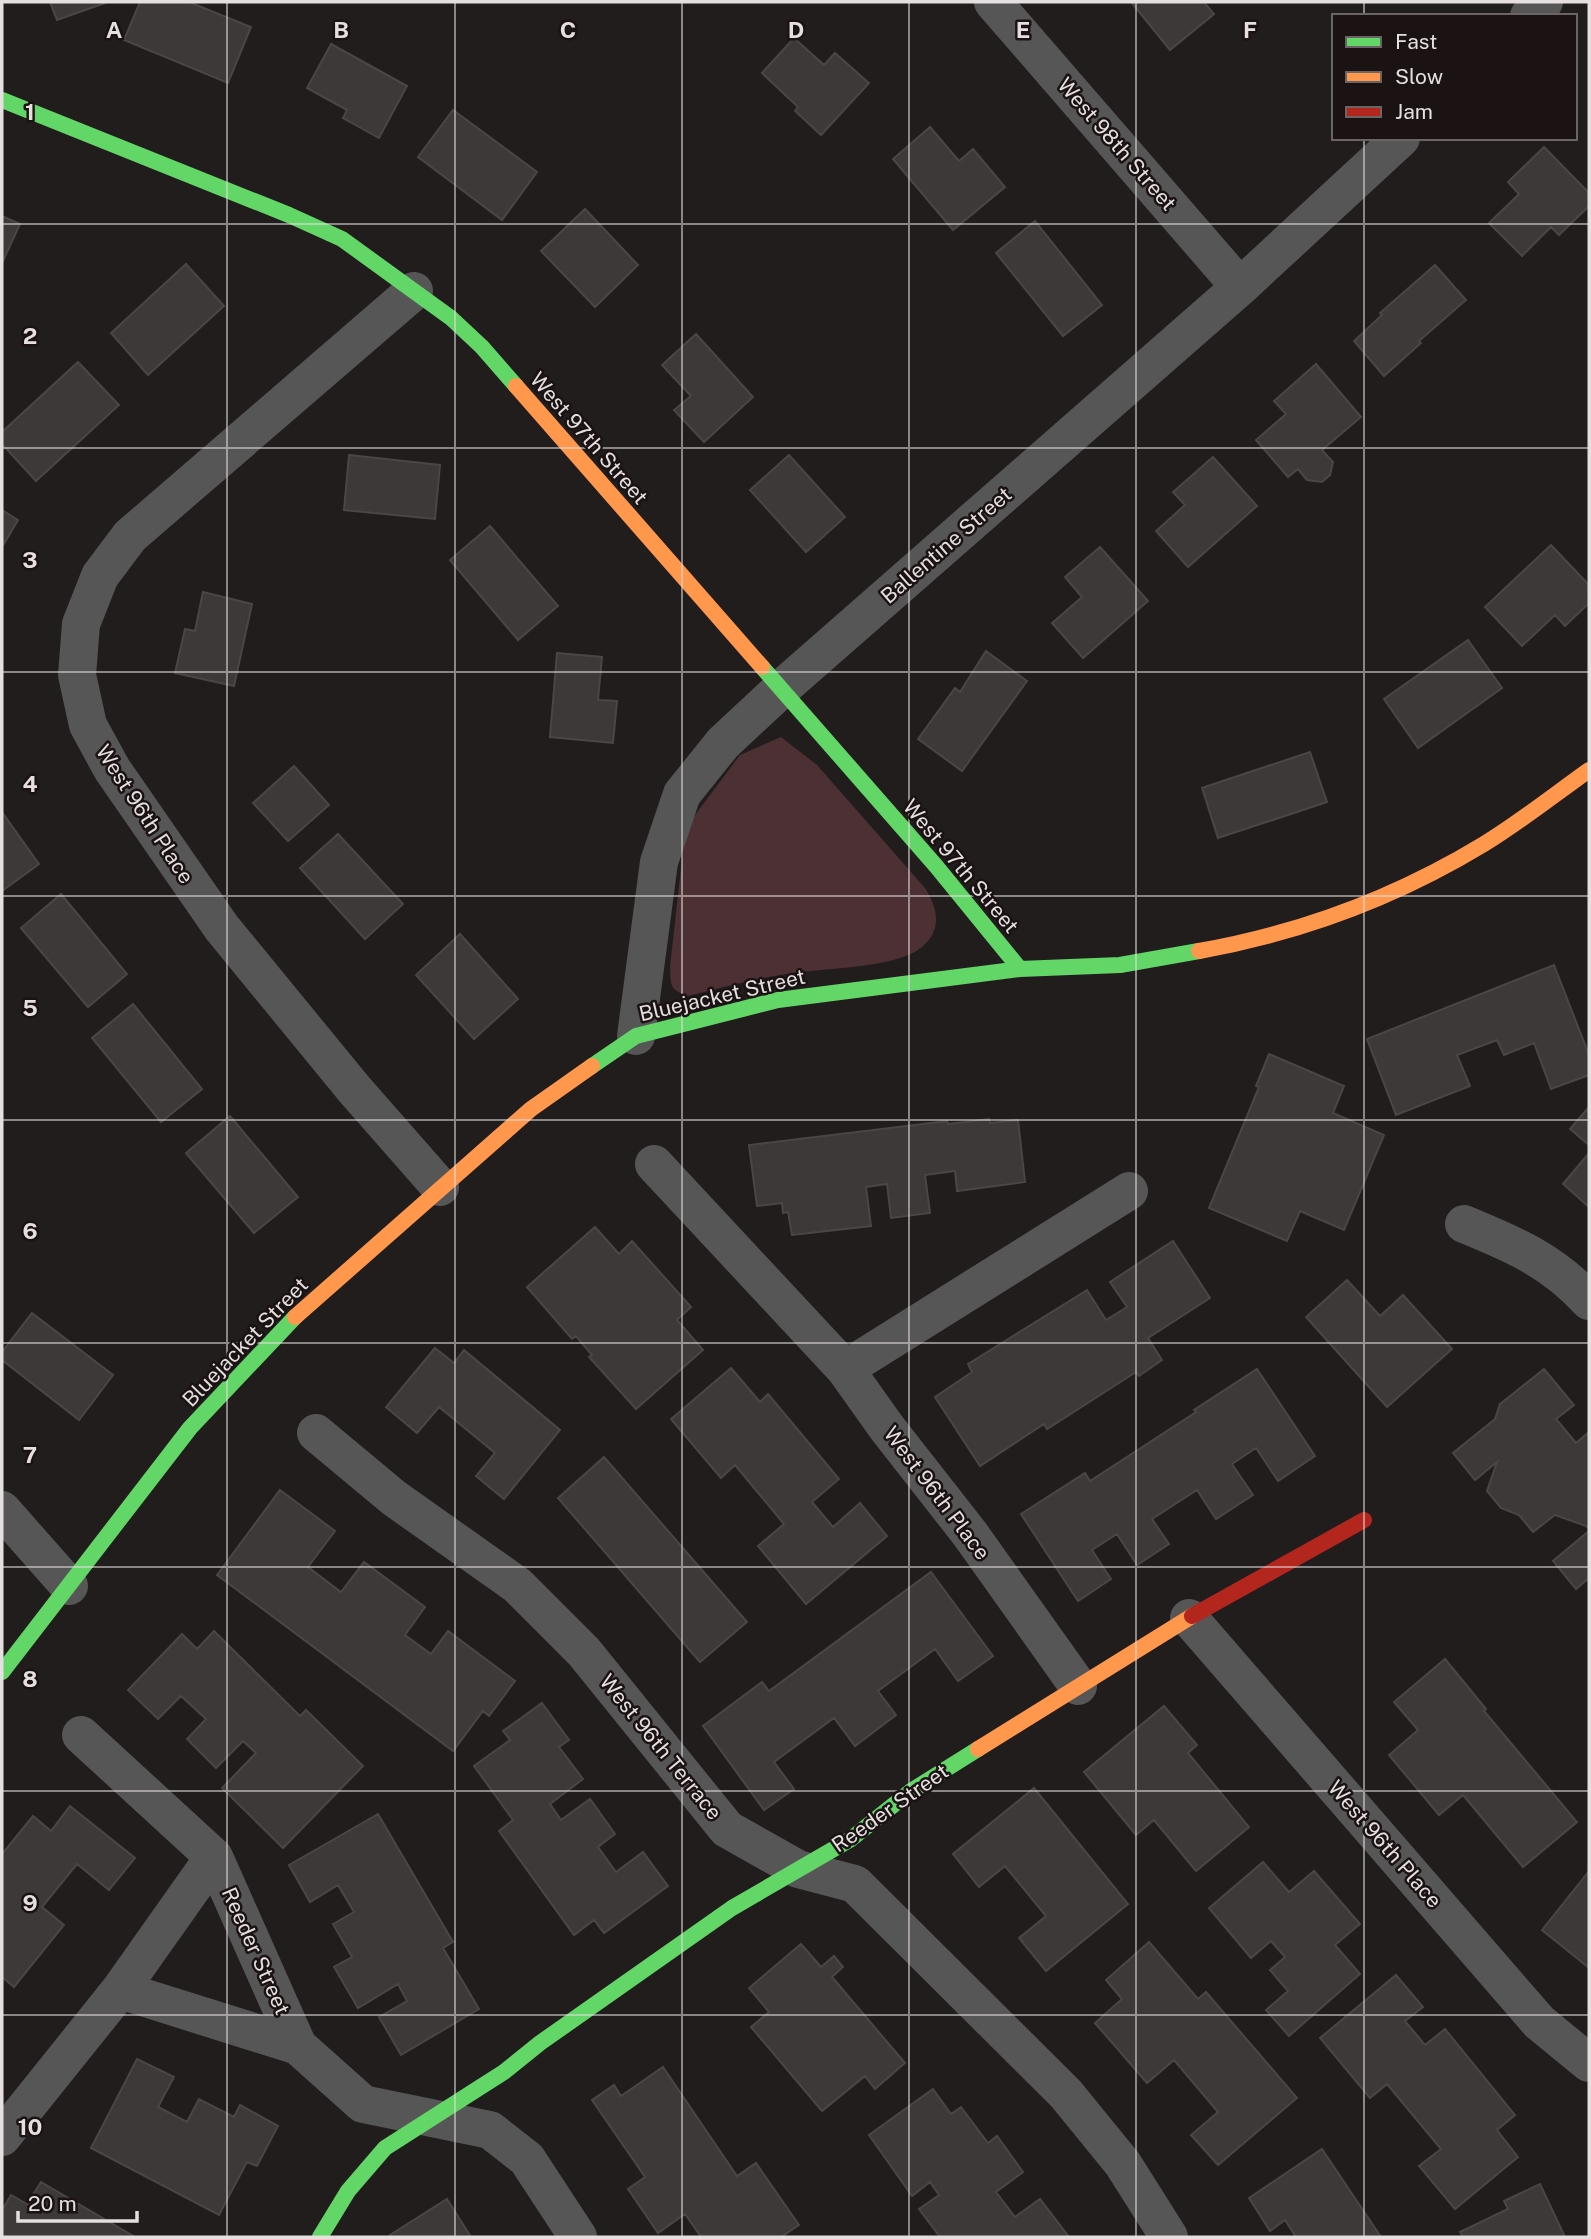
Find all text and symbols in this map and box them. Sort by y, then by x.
legend [1332,14,1577,140]
text: A [106,16,123,43]
text: B [333,16,349,43]
text: C [560,16,576,43]
text: D [788,16,804,43]
text: E [1016,16,1030,43]
text: F [1243,16,1257,43]
text: Fast [1395,29,1437,54]
text: Slow [1395,64,1443,89]
street label: West 98th Street [1053,72,1181,216]
text: 1 [25,98,35,125]
text: Jam [1395,99,1433,124]
text: 2 [23,322,37,349]
street label: West 97th Street [525,367,653,509]
street label: Ballentine Street [876,481,1016,609]
text: 3 [22,546,38,573]
street label: West 96th Place [91,740,199,888]
text: 4 [22,770,38,797]
street label: West 97th Street [898,794,1024,938]
street label: Bluejacket Street [636,964,808,1026]
text: 5 [22,994,38,1021]
text: 6 [22,1217,38,1244]
street label: Bluejacket Street [177,1272,313,1412]
street label: West 96th Place [879,1421,995,1565]
text: 7 [23,1441,37,1468]
text: 8 [22,1665,38,1692]
street label: West 96th Terrace [595,1669,727,1825]
street label: Reeder Street [827,1759,953,1857]
street label: West 96th Place [1323,1775,1447,1913]
street label: Reeder Street [217,1883,295,2019]
text: 9 [22,1889,38,1916]
text: 10 [18,2113,42,2140]
scale bar [18,2180,136,2224]
text: 20 m [28,2191,77,2216]

